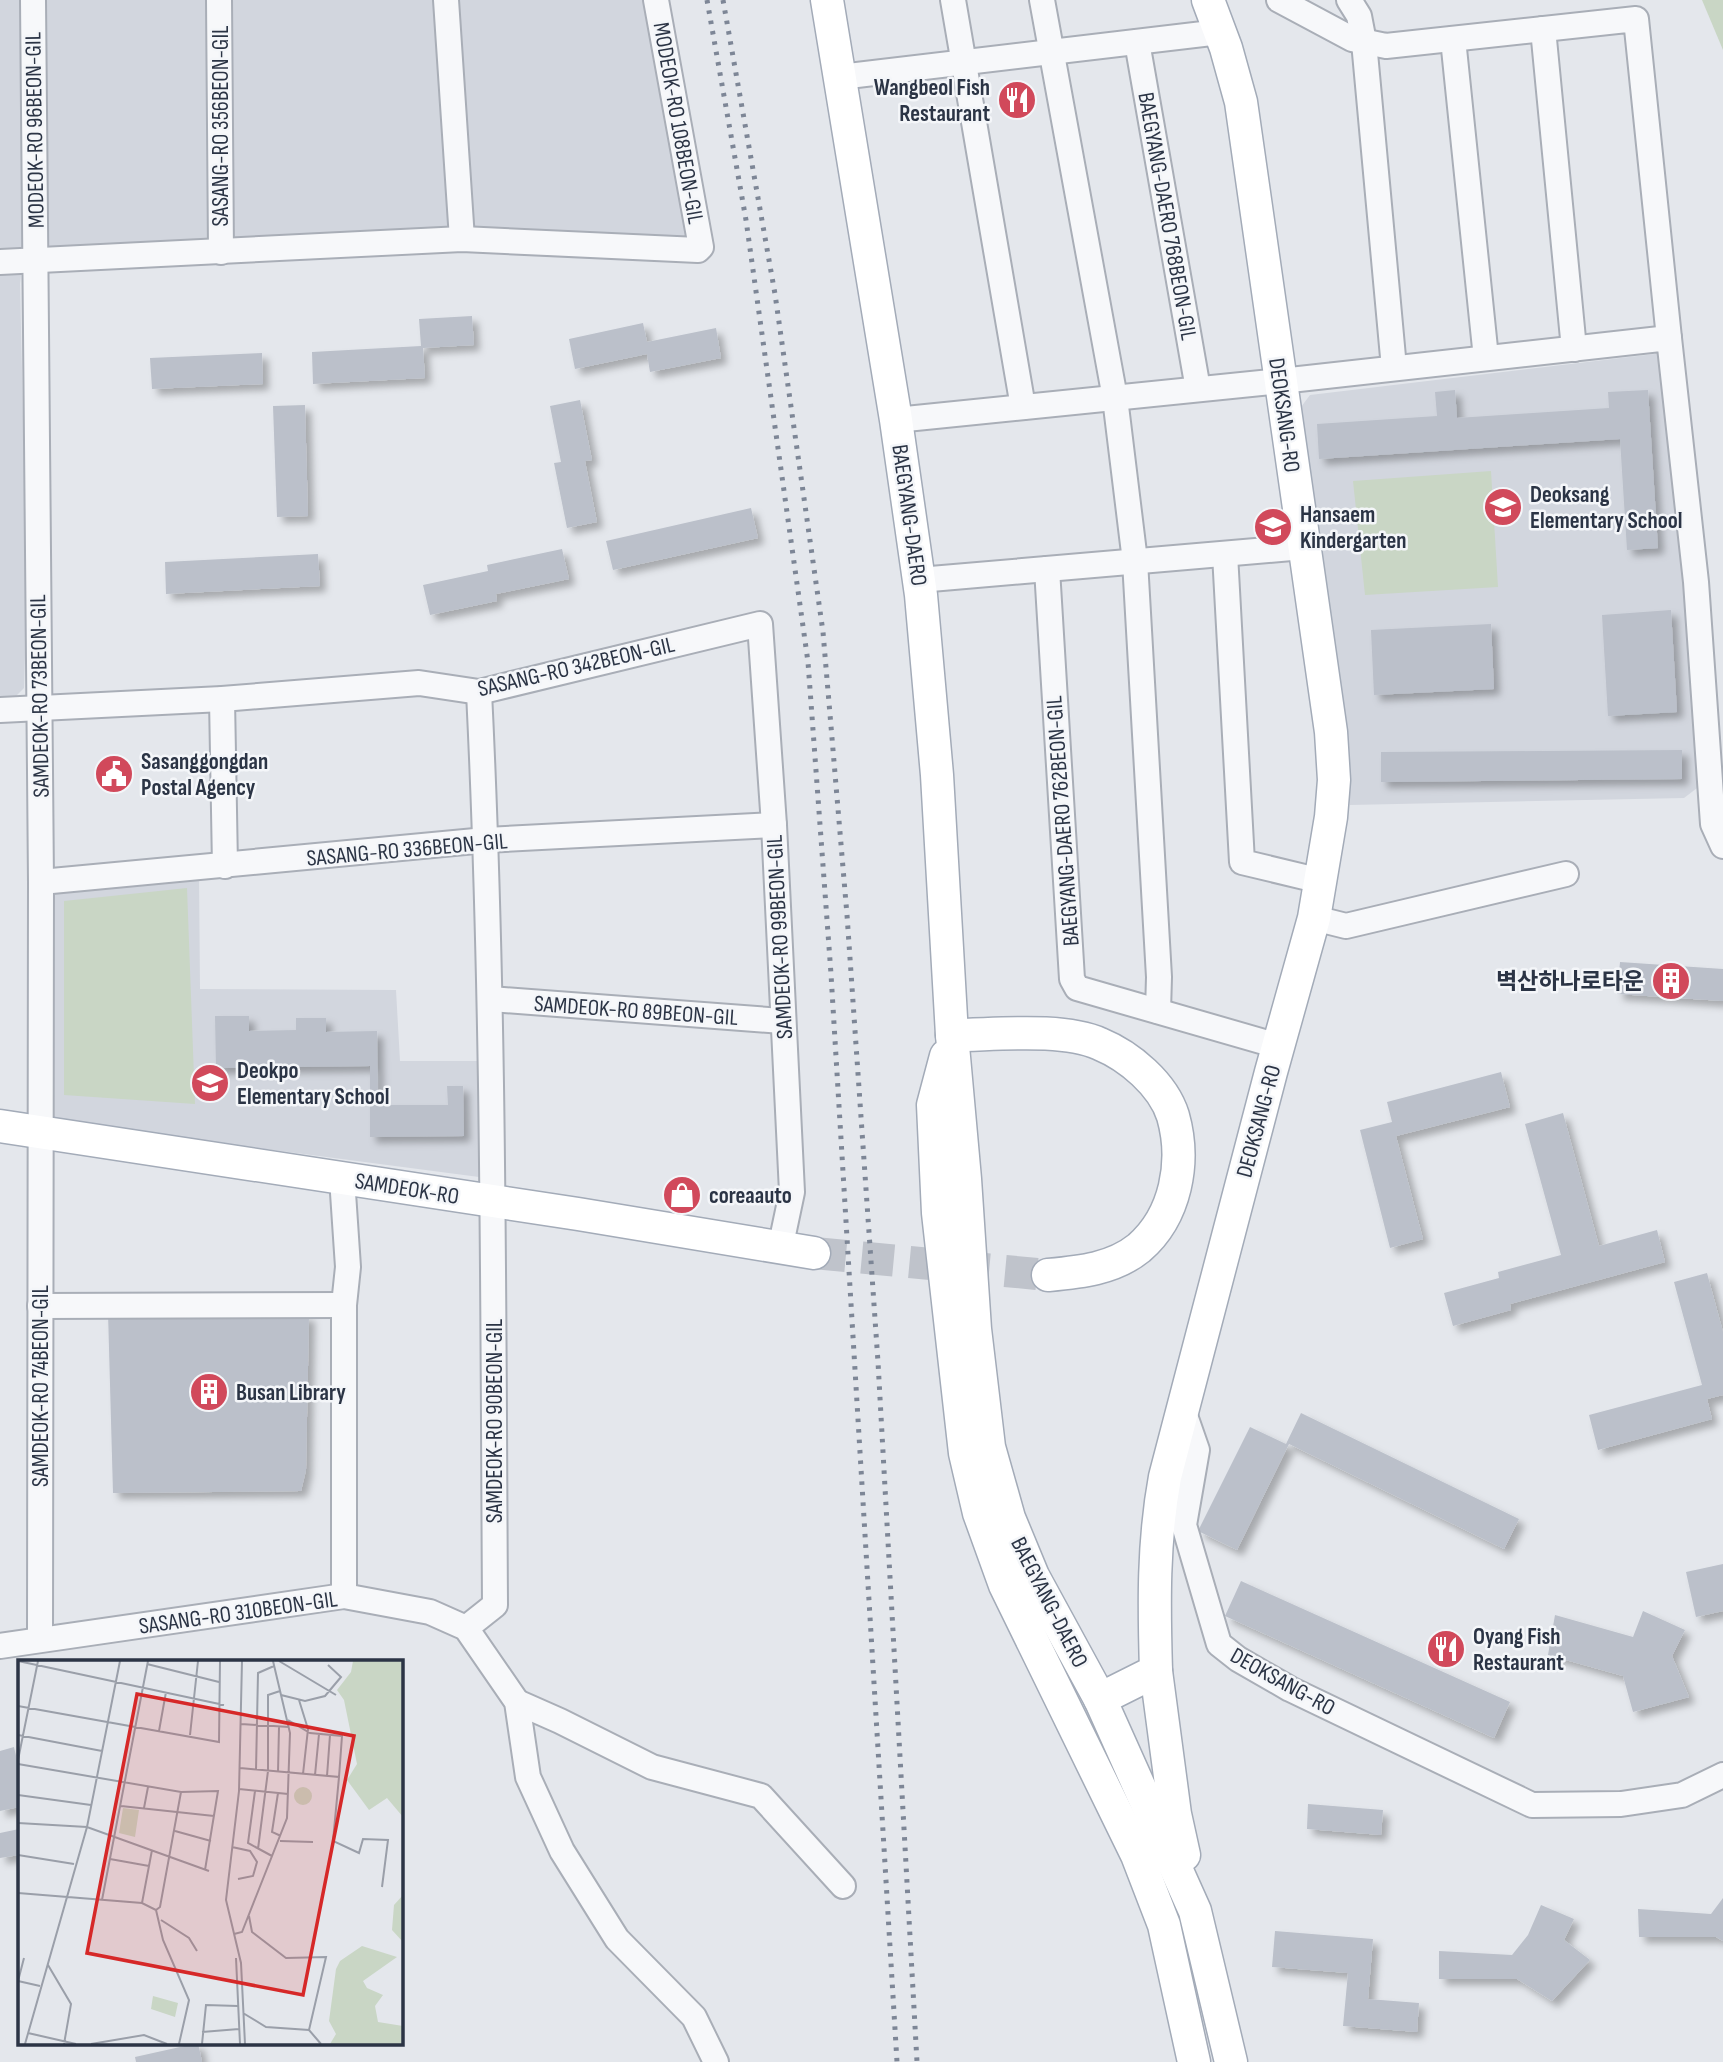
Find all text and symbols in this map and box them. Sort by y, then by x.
street label: MODEOK-RO 108BEON-GIL [646,20,710,227]
street label: SASANG-RO 356BEON-GIL [207,25,235,227]
street label: MODEOK-RO 96BEON-GIL [19,31,51,228]
place label: Wangbeol Fish Restaurant [874,74,990,128]
restaurant icon: Wangbeol Fish Restaurant [996,79,1038,121]
street label: BAEGYANG-DAERO 768BEON-GIL [1131,90,1203,343]
street label: DEOKSANG-RO [1262,356,1306,474]
street label: BAEGYANG-DAERO [885,443,933,588]
place label: Deoksang Elementary School [1530,481,1682,535]
school or university icon: Deoksang Elementary School [1482,486,1524,528]
place label: Hansaem Kindergarten [1300,501,1407,555]
school or university icon: Hansaem Kindergarten [1252,506,1294,548]
street label: SAMDEOK-RO 73BEON-GIL [24,594,56,798]
street label: SASANG-RO 342BEON-GIL [475,631,678,703]
street label: BAEGYANG-DAERO 762BEON-GIL [1040,694,1086,947]
place label: Sasanggongdan Postal Agency [141,748,268,802]
public building icon: Sasanggongdan Postal Agency [93,753,135,795]
street label: SASANG-RO 336BEON-GIL [305,827,509,873]
street label: SAMDEOK-RO 99BEON-GIL [761,834,799,1040]
building icon: 벽산하나로타운 [1650,960,1692,1002]
place label: 벽산하나로타운 [1496,968,1644,996]
street label: SAMDEOK-RO 89BEON-GIL [533,990,739,1032]
place label: Deokpo Elementary School [237,1057,389,1111]
school or university icon: Deokpo Elementary School [189,1062,231,1104]
street label: DEOKSANG-RO [1231,1062,1287,1181]
street label: SAMDEOK-RO [353,1167,461,1211]
shop icon: coreaauto [661,1174,703,1216]
place label: coreaauto [709,1182,792,1210]
street label: SAMDEOK-RO 74BEON-GIL [27,1285,55,1487]
street label: SAMDEOK-RO 90BEON-GIL [481,1318,509,1523]
building icon: Busan Library [188,1371,230,1413]
place label: Busan Library [236,1379,346,1407]
street label: BAEGYANG-DAERO [1004,1533,1094,1672]
street label: SASANG-RO 310BEON-GIL [137,1585,340,1641]
place label: Oyang Fish Restaurant [1473,1623,1564,1677]
restaurant icon: Oyang Fish Restaurant [1425,1628,1467,1670]
street label: DEOKSANG-RO [1225,1642,1340,1722]
inset map [18,1660,402,2044]

